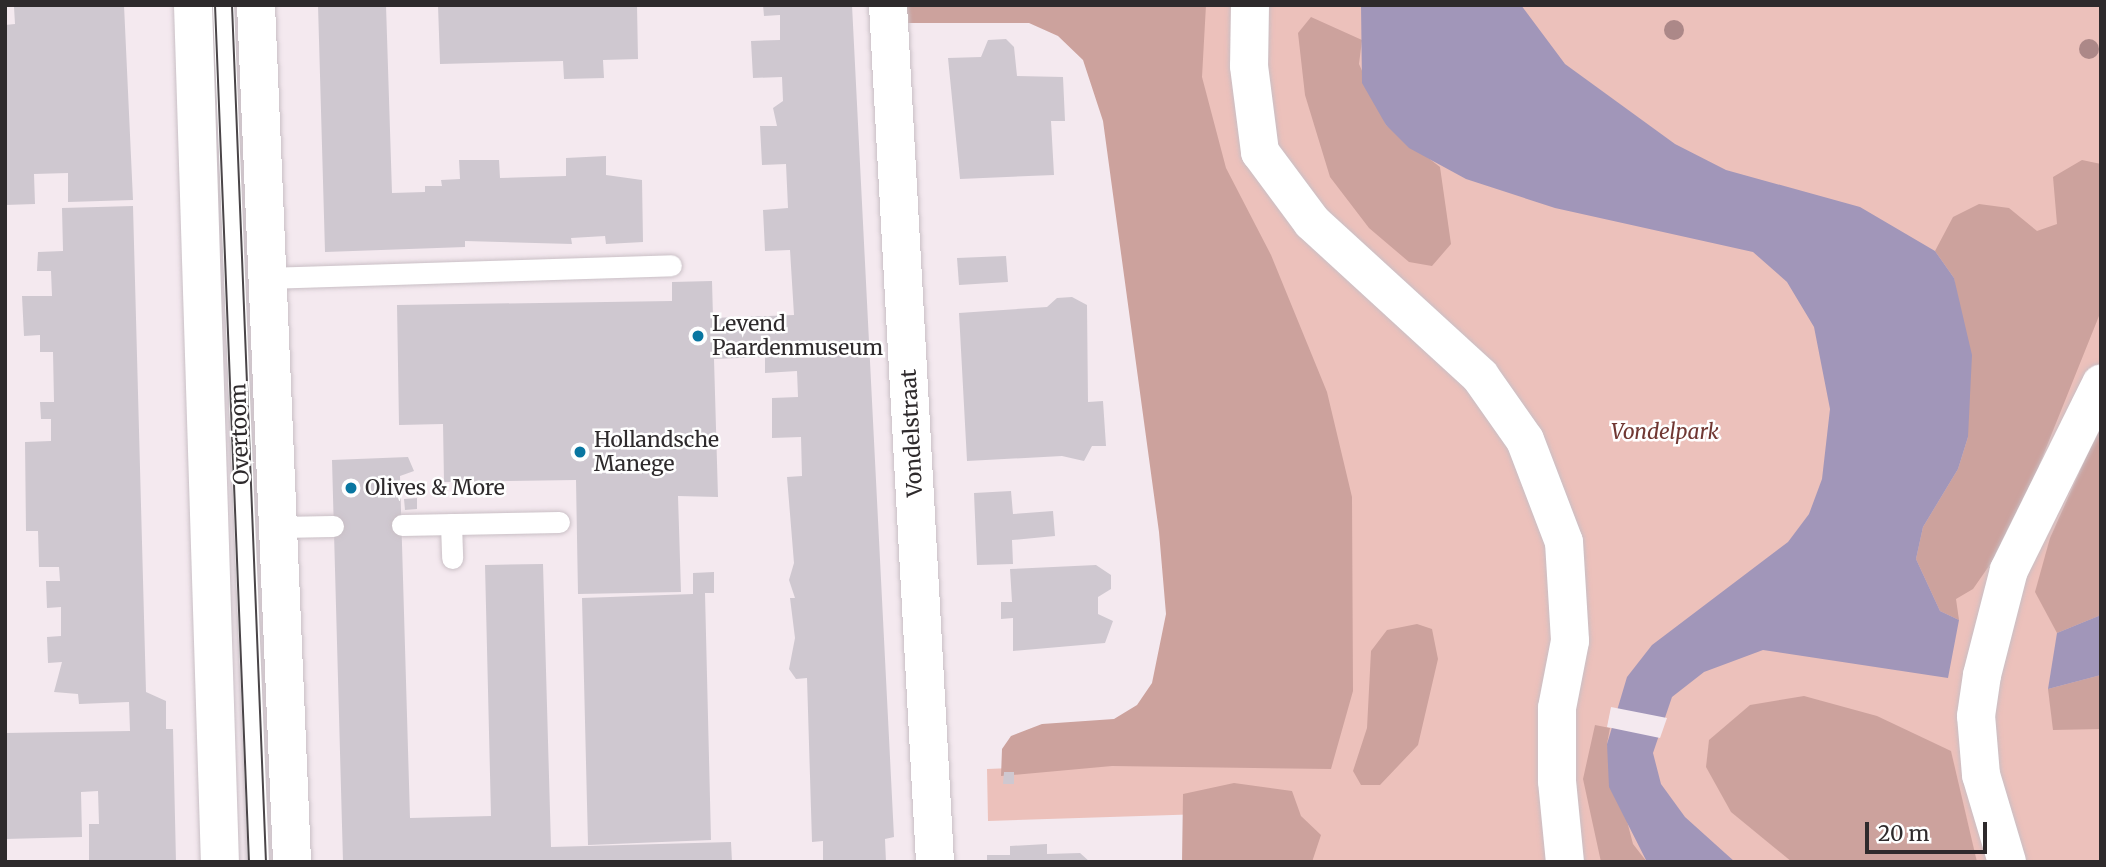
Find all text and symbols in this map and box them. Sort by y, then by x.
place label: Levend Paardenmuseum [712,311,883,361]
marker: Levend Paardenmuseum [690,328,706,344]
street label: Vondelstraat [896,369,928,497]
street label: Overtoom [226,383,254,485]
park label: Vondelpark [1611,419,1719,445]
place label: Hollandsche Manege [594,427,719,477]
marker: Hollandsche Manege [572,444,588,460]
place label: Olives & More [365,475,505,501]
marker: Olives & More [343,480,359,496]
scale bar [1868,808,1990,852]
text: 20 m [1878,820,1929,847]

